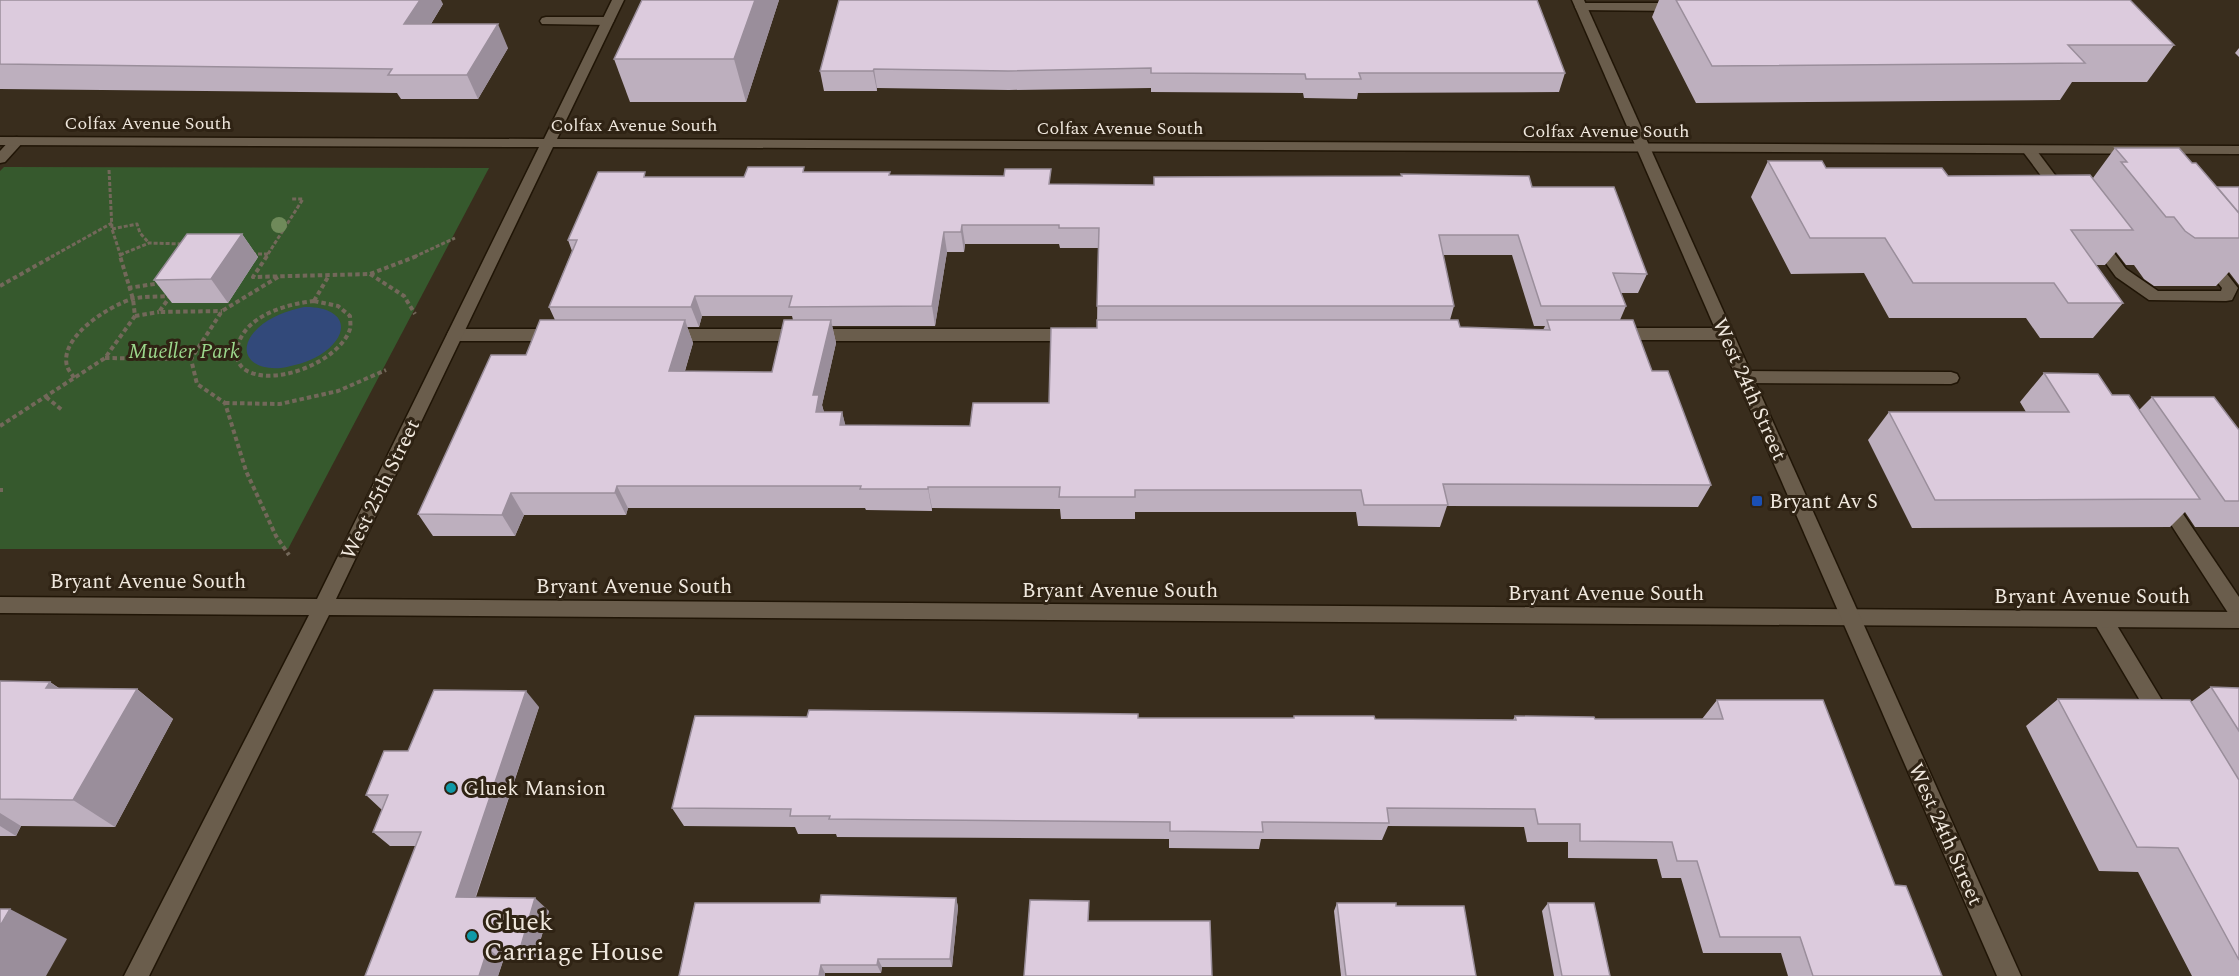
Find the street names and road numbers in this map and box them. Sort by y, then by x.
street label: Colfax Avenue South [65,110,231,137]
street label: Colfax Avenue South [551,112,717,139]
street label: Colfax Avenue South [1037,115,1203,142]
street label: Colfax Avenue South [1523,118,1689,145]
street label: West 24th Street [1703,313,1795,466]
street label: West 25th Street [333,414,429,565]
street label: Bryant Avenue South [50,566,246,598]
street label: Bryant Avenue South [536,571,732,603]
street label: Bryant Avenue South [1022,575,1218,607]
street label: Bryant Avenue South [1508,578,1704,610]
street label: Bryant Avenue South [1994,581,2190,613]
street label: West 24th Street [1899,758,1991,911]

